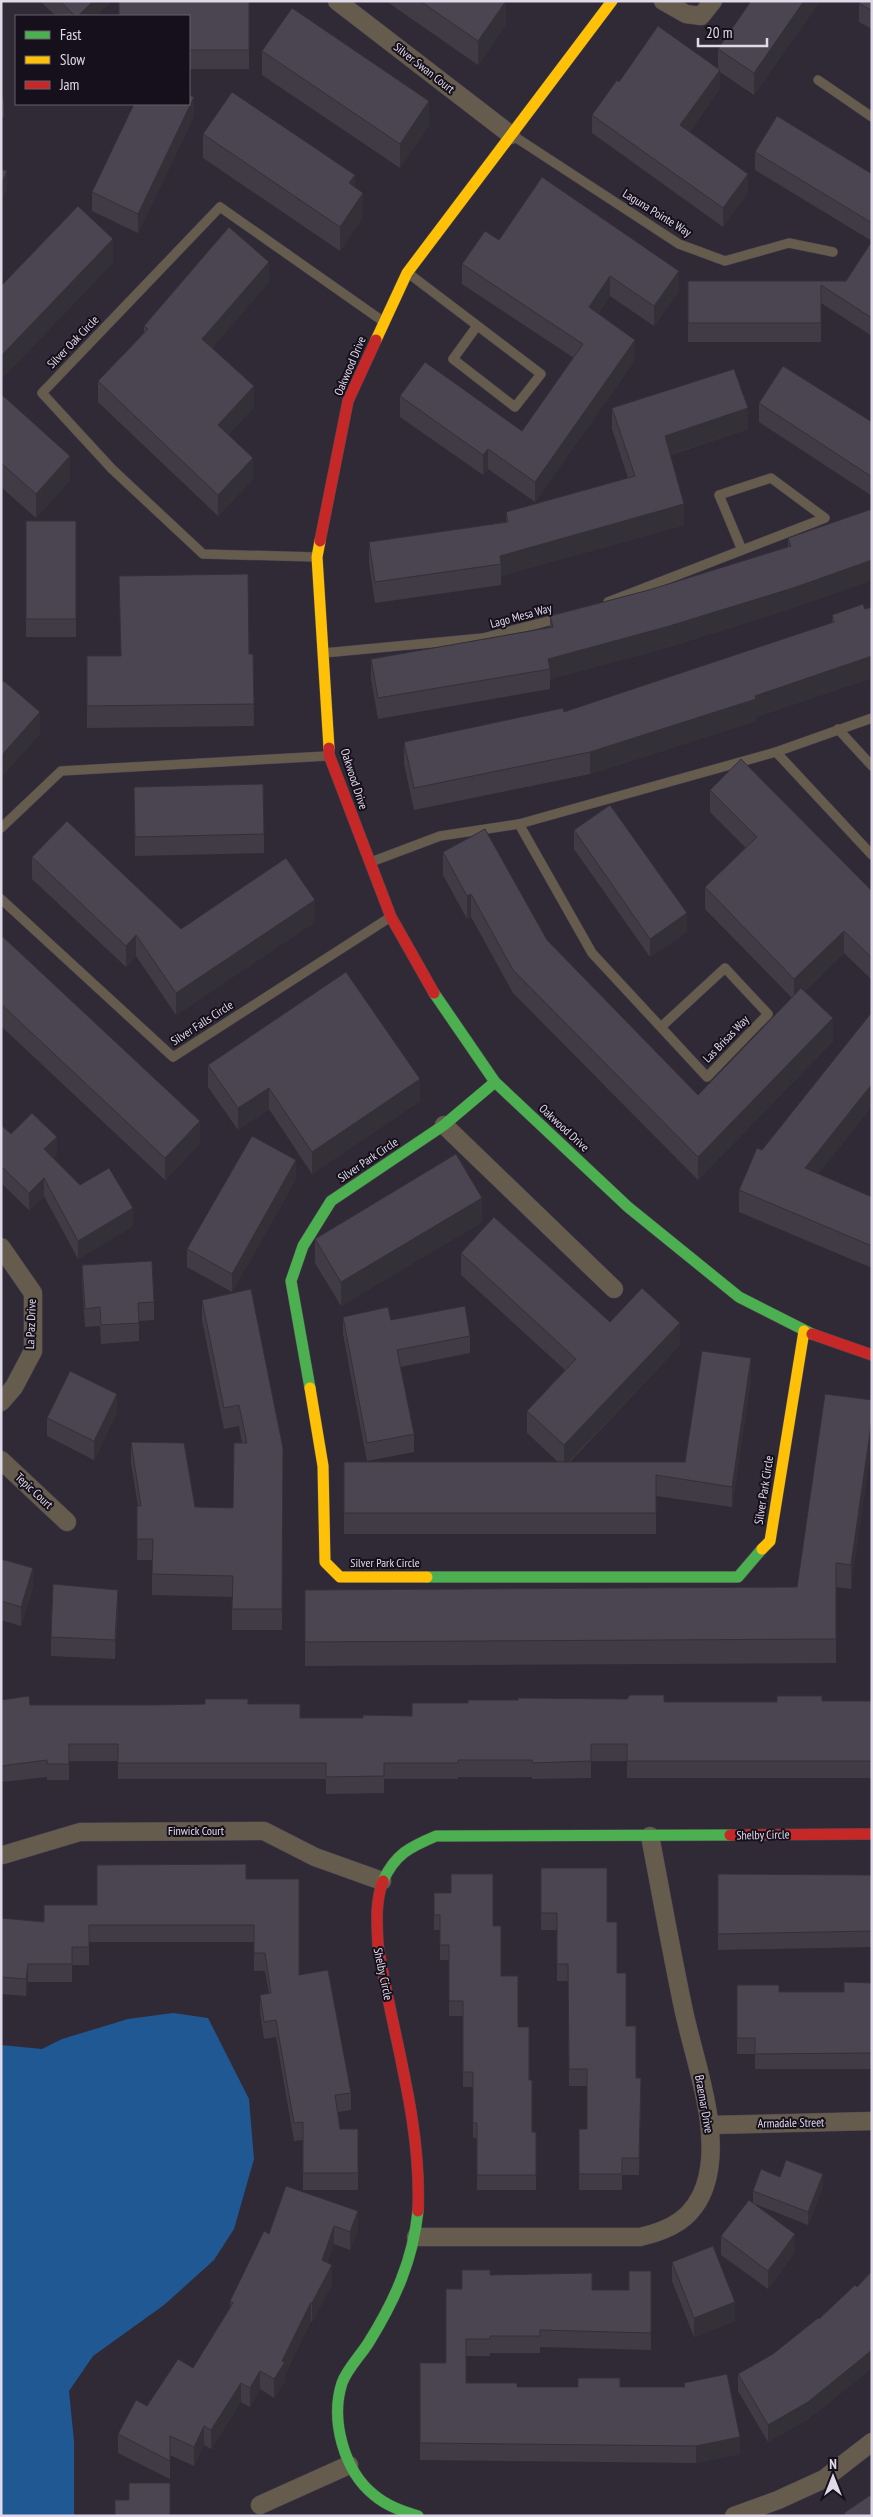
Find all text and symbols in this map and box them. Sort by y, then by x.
legend [15,15,190,105]
scale bar [698,15,767,47]
text: 20 m [706,23,732,42]
text: Fast [60,25,81,44]
street label: Silver Swan Court [391,39,458,96]
text: Slow [60,50,85,69]
text: Jam [59,75,79,94]
street label: Laguna Pointe Way [620,185,695,240]
street label: Silver Oak Circle [44,312,102,371]
street label: Oakwood Drive [330,334,369,398]
street label: Lago Mesa Way [488,600,554,631]
street label: Oakwood Drive [338,747,371,811]
street label: Silver Falls Circle [168,997,236,1048]
street label: Las Brisas Way [699,1012,752,1065]
street label: Oakwood Drive [536,1101,592,1155]
street label: Silver Park Circle [335,1134,401,1185]
street label: La Paz Drive [22,1298,39,1349]
street label: Silver Park Circle [751,1454,776,1525]
street label: Tepic Court [12,1469,57,1512]
street label: Silver Park Circle [350,1555,420,1570]
street label: Finwick Court [168,1823,225,1838]
street label: Shelby Circle [736,1827,790,1842]
street label: Shelby Circle [371,1946,396,2002]
street label: Braemar Drive [692,2074,717,2134]
street label: Armadale Street [758,2114,825,2131]
north arrow [808,2452,858,2502]
text: N [829,2455,837,2473]

